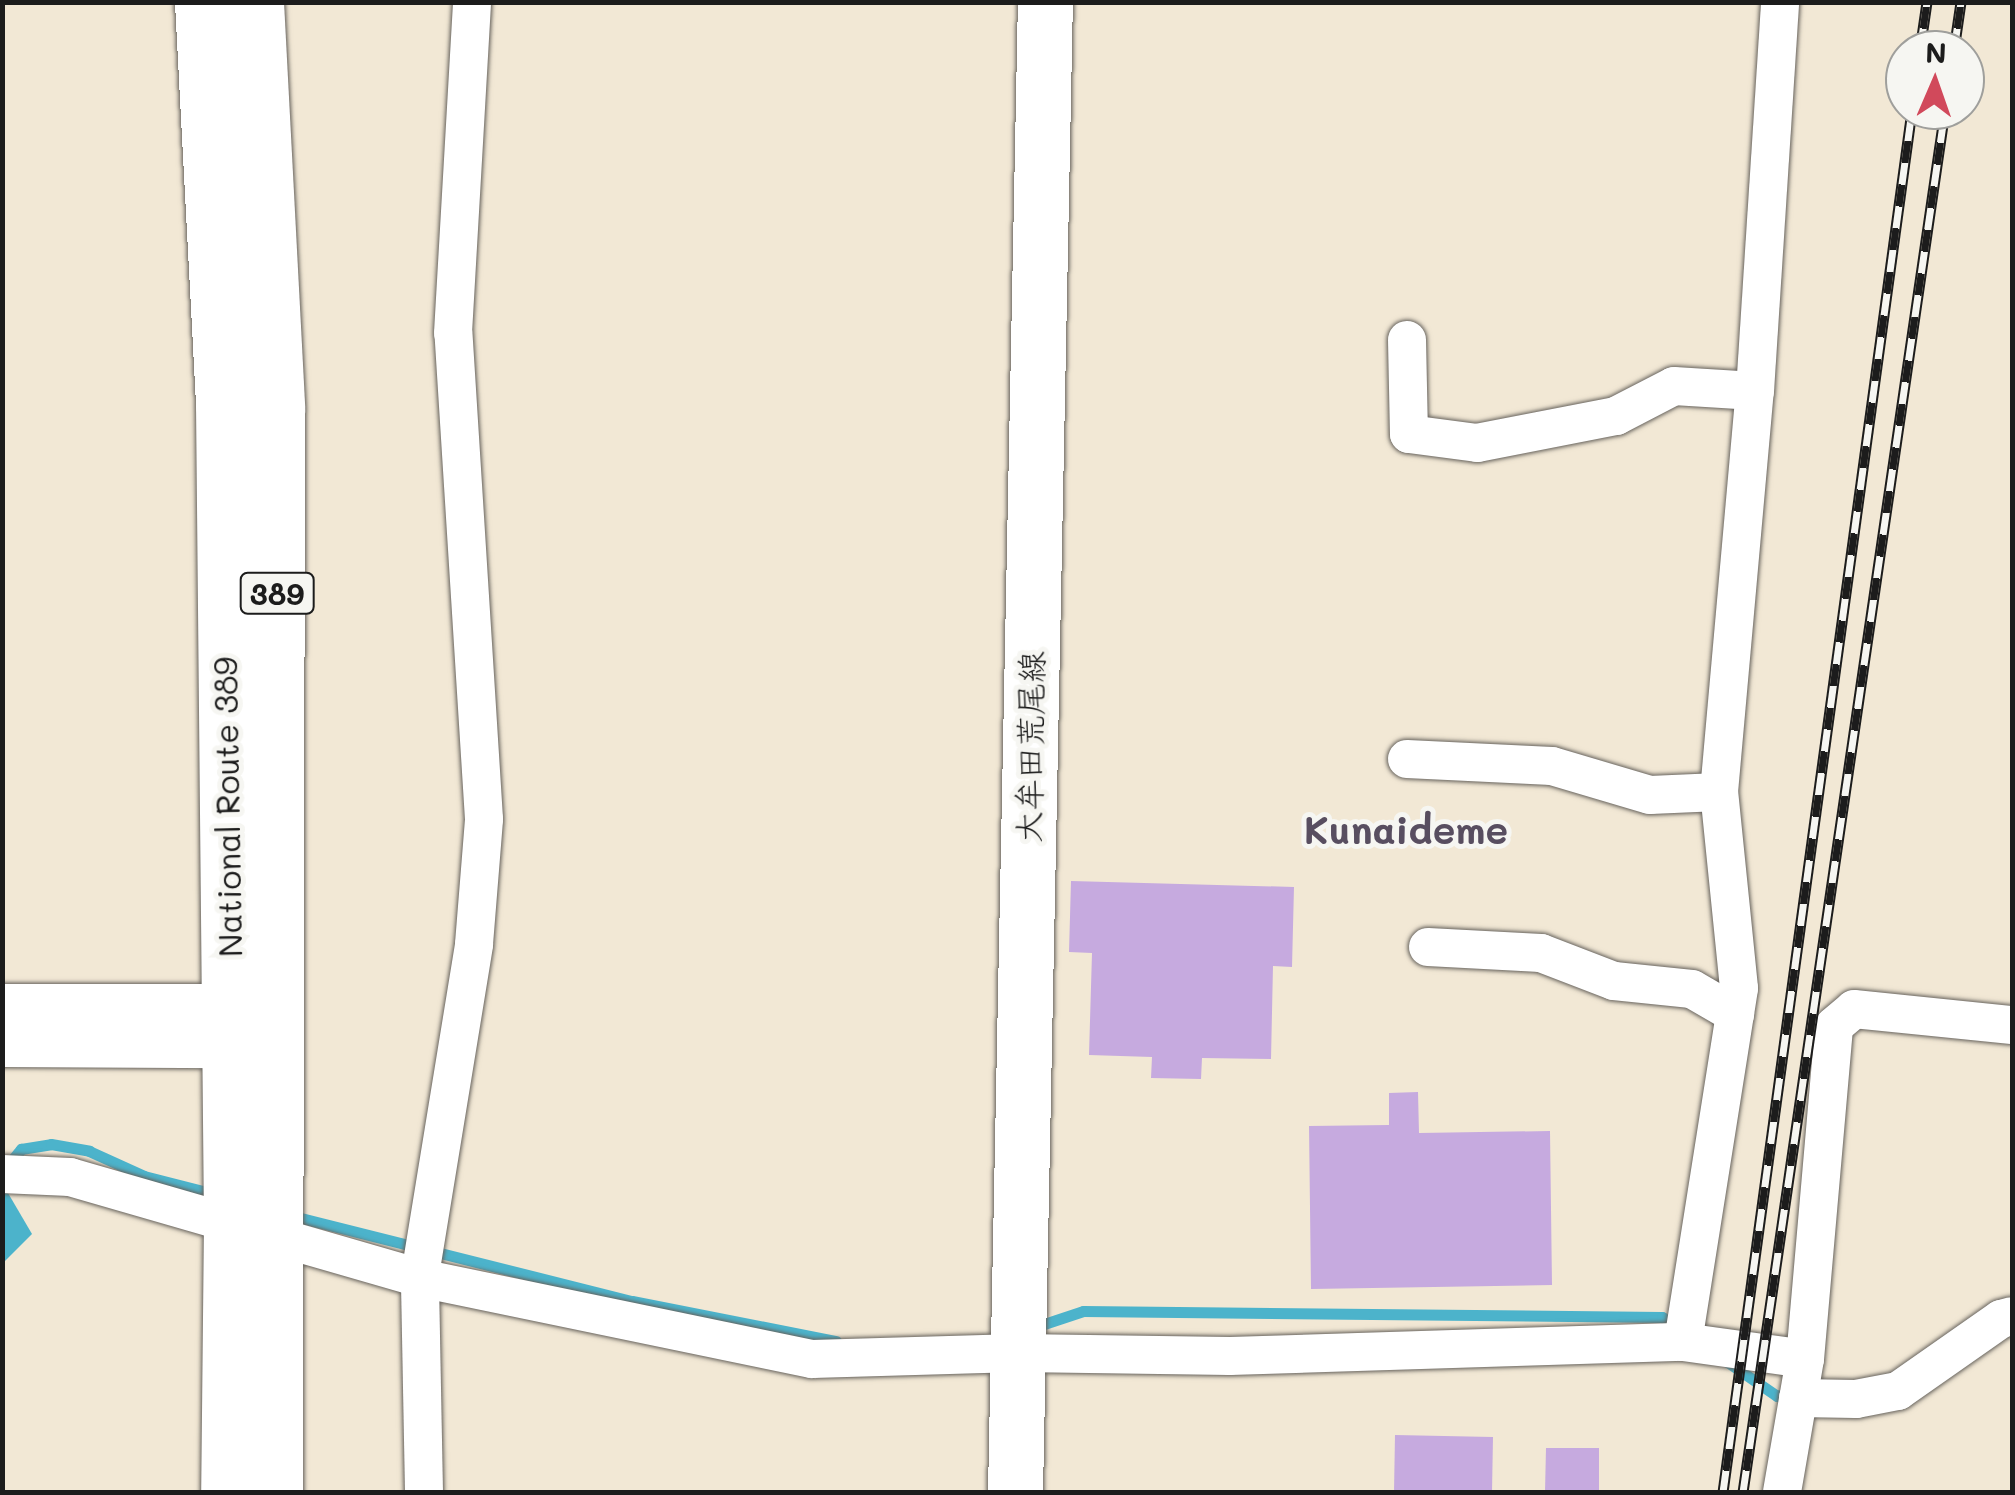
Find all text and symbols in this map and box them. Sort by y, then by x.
north arrow [1885,30,1985,130]
text: N [1925,34,1947,70]
road number: 389 [240,568,314,618]
street label: 大牟田荒尾線 [1008,651,1050,843]
street label: National Route 389 [205,656,249,958]
district label: Kunaideme [1304,807,1508,853]

